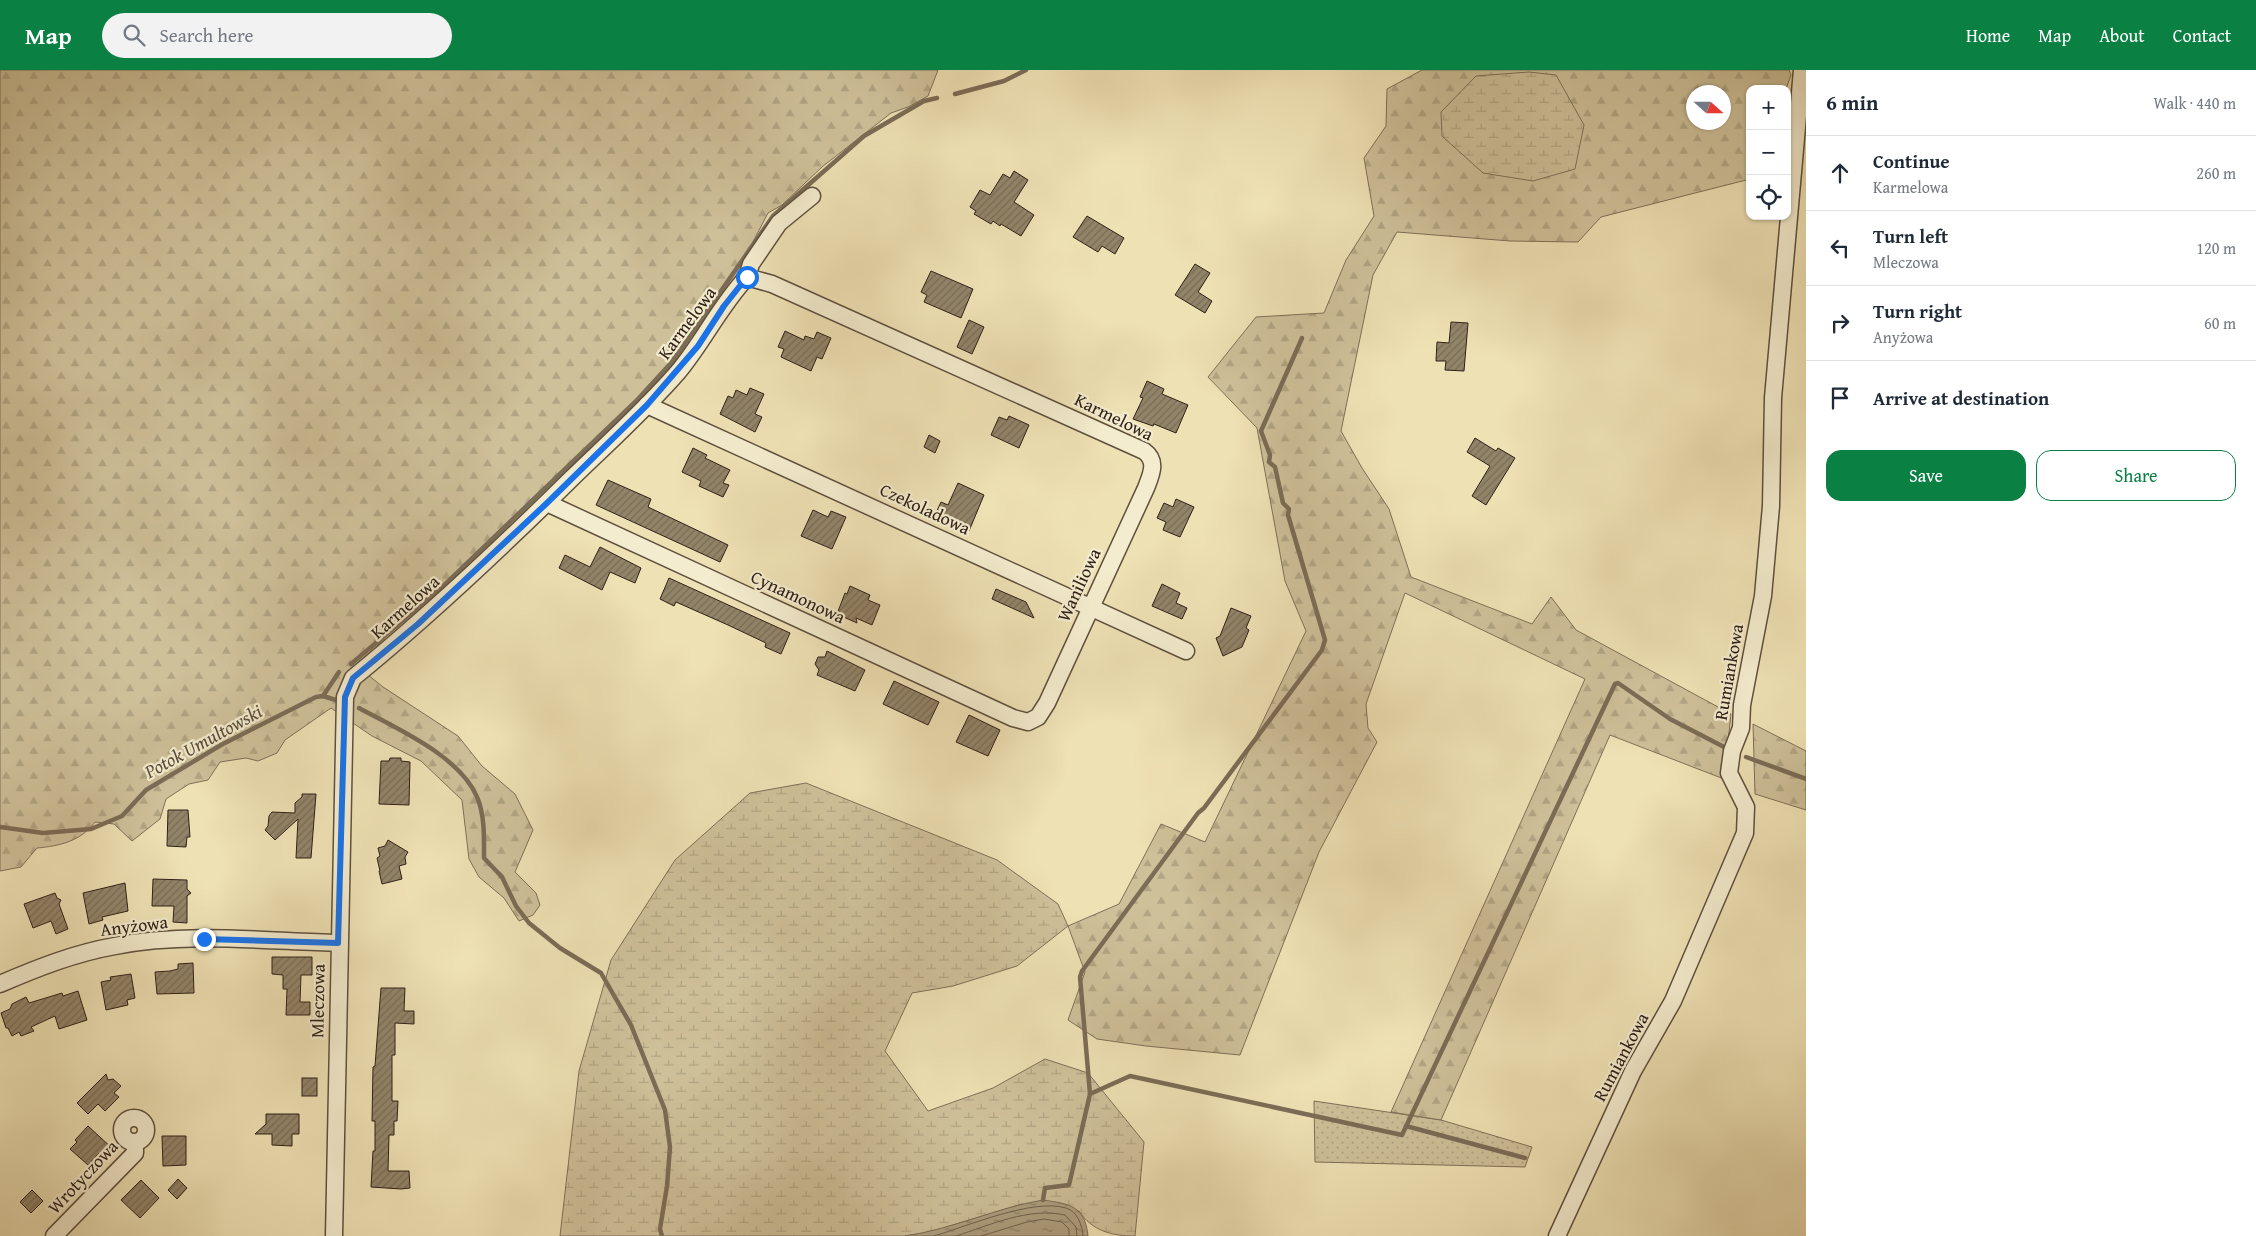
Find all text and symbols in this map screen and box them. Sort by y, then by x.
search box [102,13,452,58]
text: Map [25,18,72,53]
icon: search [120,21,148,49]
text: Search here [160,21,253,49]
text: Home [1966,22,2010,49]
text: Map [2038,22,2071,49]
text: About [2099,22,2145,49]
text: Contact [2173,22,2231,49]
north arrow [1686,85,1731,130]
map controls [1746,85,1791,220]
button: + [1746,85,1791,130]
text: 6 min [1826,87,1878,118]
text: Walk · 440 m [2153,91,2236,115]
button: − [1746,130,1791,175]
text: Continue [1873,147,1950,175]
icon: ahead [1826,159,1854,187]
text: 260 m [2196,161,2236,185]
button: locate [1746,175,1791,220]
text: Karmelowa [1873,175,1948,199]
text: Turn left [1873,222,1948,250]
icon: left [1826,234,1854,262]
text: 120 m [2196,236,2236,260]
text: Mleczowa [1873,250,1939,274]
route start [736,266,759,289]
street label: Karmelowa [651,280,723,365]
text: Turn right [1873,297,1962,325]
icon: right [1826,309,1854,337]
text: 60 m [2204,311,2236,335]
text: Anyżowa [1873,325,1933,349]
icon: arrive [1826,384,1854,412]
text: Arrive at destination [1873,384,2049,412]
street label: Karmelowa [1070,386,1159,447]
button: Save [1826,450,2026,501]
button: Share [2036,450,2236,501]
street label: Czekoladowa [875,476,975,542]
street label: Waniliowa [1050,543,1108,626]
street label: Cynamonowa [747,563,850,630]
street label: Karmelowa [364,568,446,645]
street label: Rumiankowa [1707,621,1750,722]
water label: Potok Umultowski [138,697,267,785]
street label: Anyżowa [99,908,170,943]
route end [193,928,216,951]
street label: Mleczowa [303,963,332,1038]
street label: Rumiankowa [1586,1007,1656,1106]
street label: Wrotyczowa [41,1133,124,1220]

